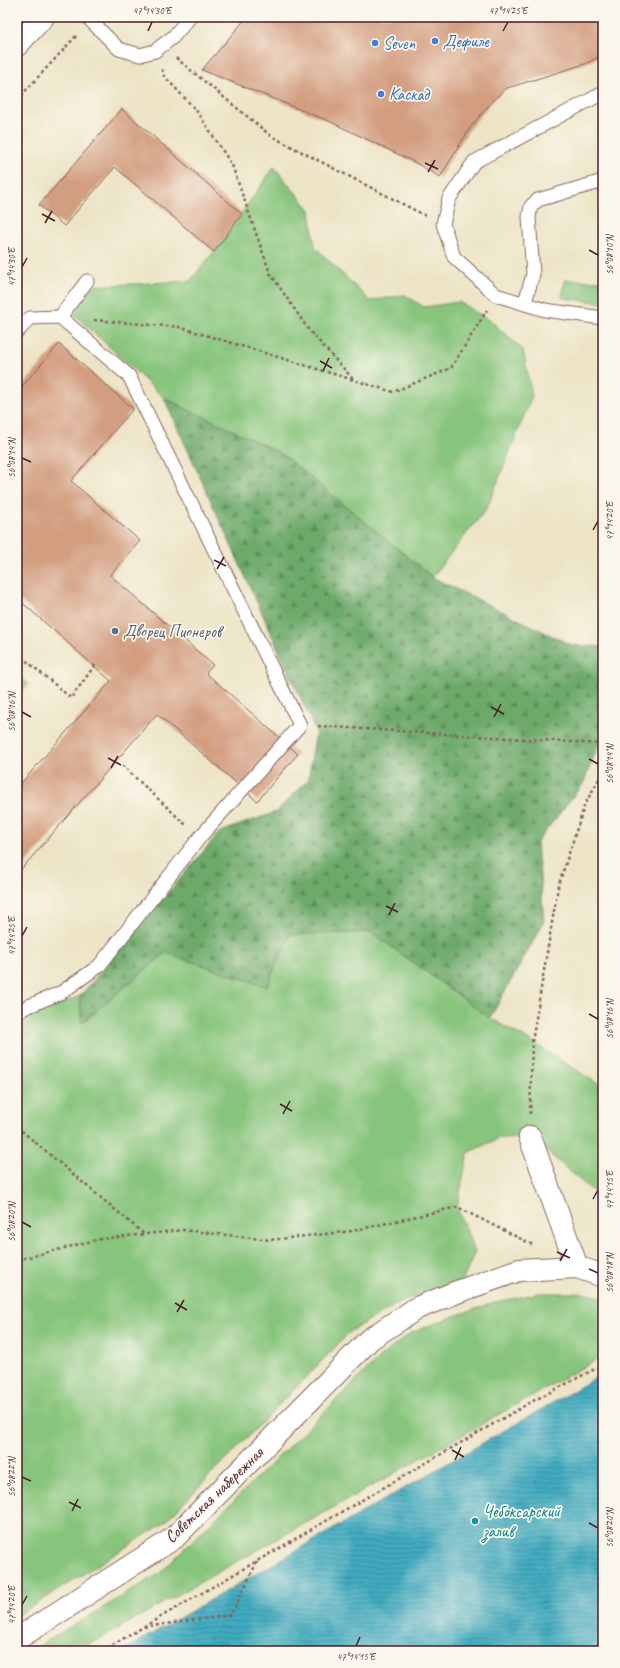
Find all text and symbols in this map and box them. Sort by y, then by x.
text: 47°14'30"E [133,4,173,17]
text: 47°14'25"E [489,4,529,17]
place label: Дефиле [443,31,490,52]
place label: Seven [383,33,416,54]
marker: Дефиле [430,36,440,46]
marker: Seven [370,38,380,48]
place label: Каскад [389,84,431,105]
marker: Каскад [376,89,386,99]
text: 56°08'10"N [603,233,616,275]
text: 47°14'30"E [5,246,18,286]
text: 56°08'14"N [5,436,18,478]
text: 47°14'20"E [603,500,616,540]
place label: Дворец Пионеров [123,621,225,642]
marker: Дворец Пионеров [110,626,120,636]
text: 56°08'16"N [5,690,18,732]
text: 56°08'14"N [603,742,616,784]
text: 47°14'25"E [5,915,18,955]
text: 56°08'16"N [603,997,616,1039]
text: 47°14'15"E [603,1169,616,1209]
text: 56°08'20"N [5,1200,18,1242]
text: 56°08'18"N [603,1251,616,1293]
street label: Советская набережная [160,1442,269,1547]
text: 56°08'22"N [5,1455,18,1497]
place label: Чебоксарский залив [481,1501,561,1543]
text: 56°08'20"N [603,1506,616,1548]
marker: Чебоксарский залив [470,1516,480,1526]
text: 47°14'20"E [5,1584,18,1624]
text: 47°14'15"E [337,1650,377,1663]

